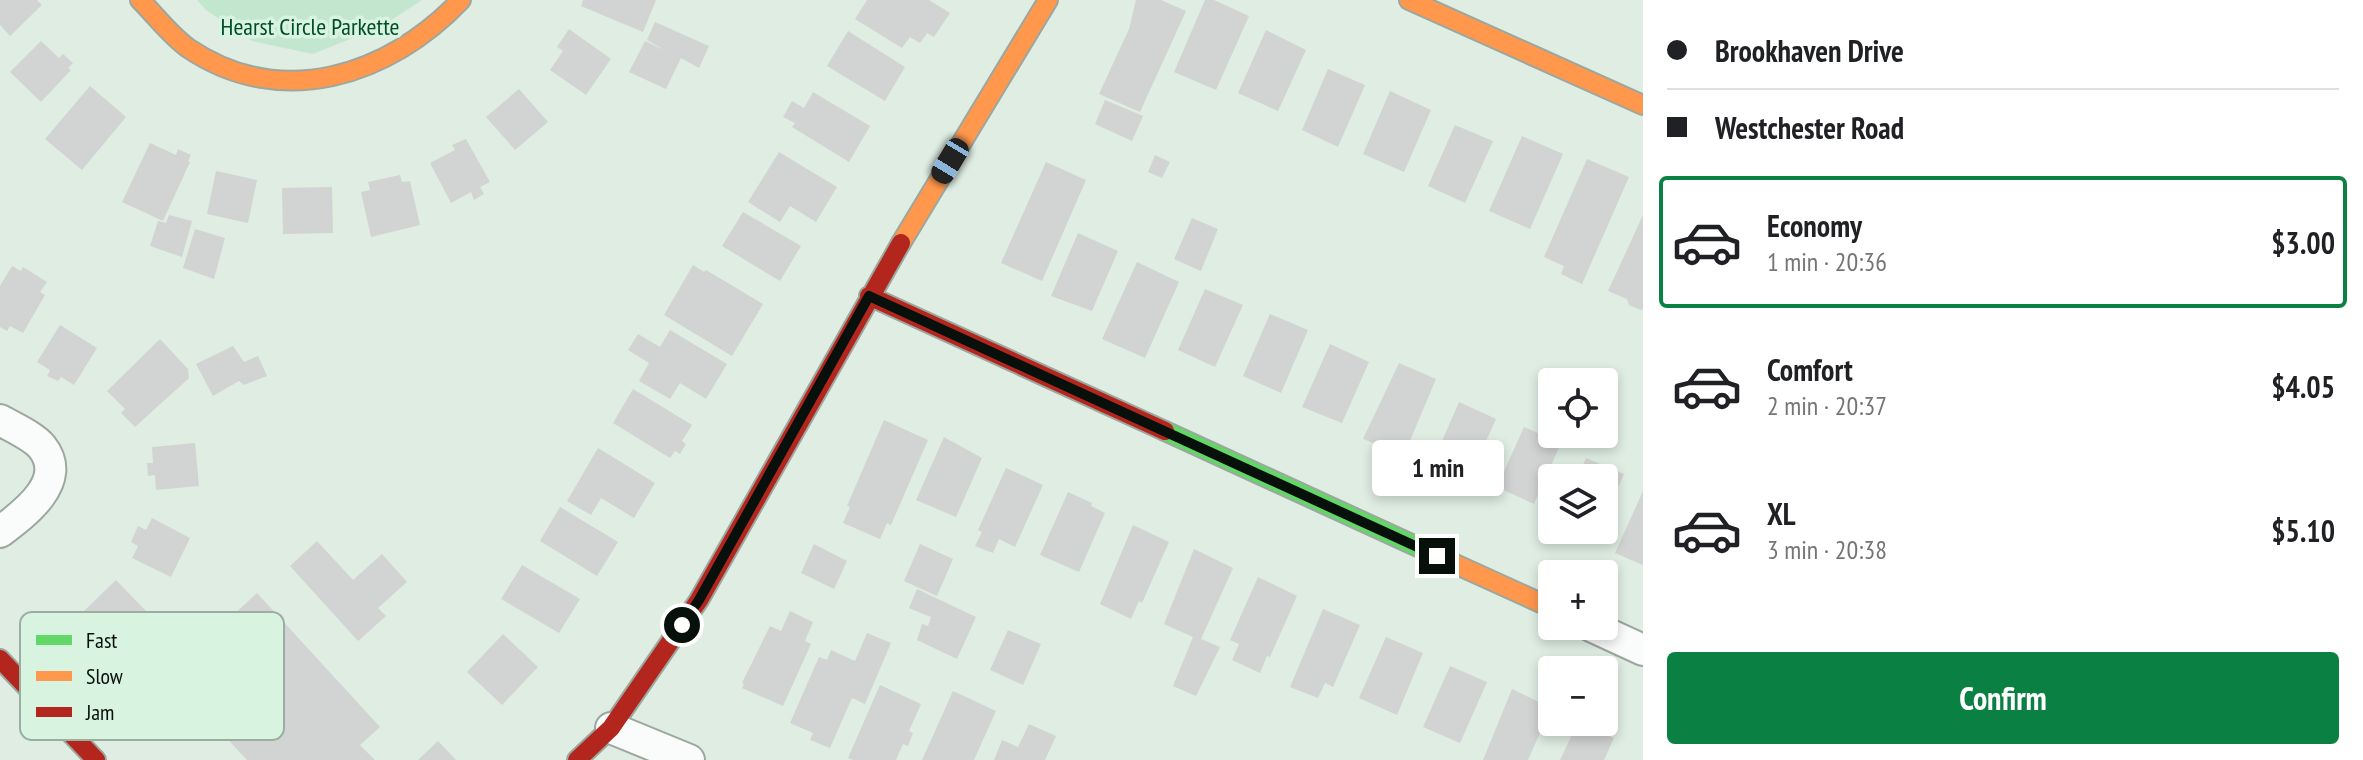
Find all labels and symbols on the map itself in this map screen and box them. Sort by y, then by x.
park label: Hearst Circle Parkette [221,11,399,42]
car [927,134,973,188]
callout: 1 min [1371,440,1503,496]
route end [1419,538,1455,574]
route start [664,607,700,643]
legend [20,612,284,740]
text: Fast [86,626,117,654]
text: Slow [86,662,123,690]
text: Jam [85,698,114,726]

